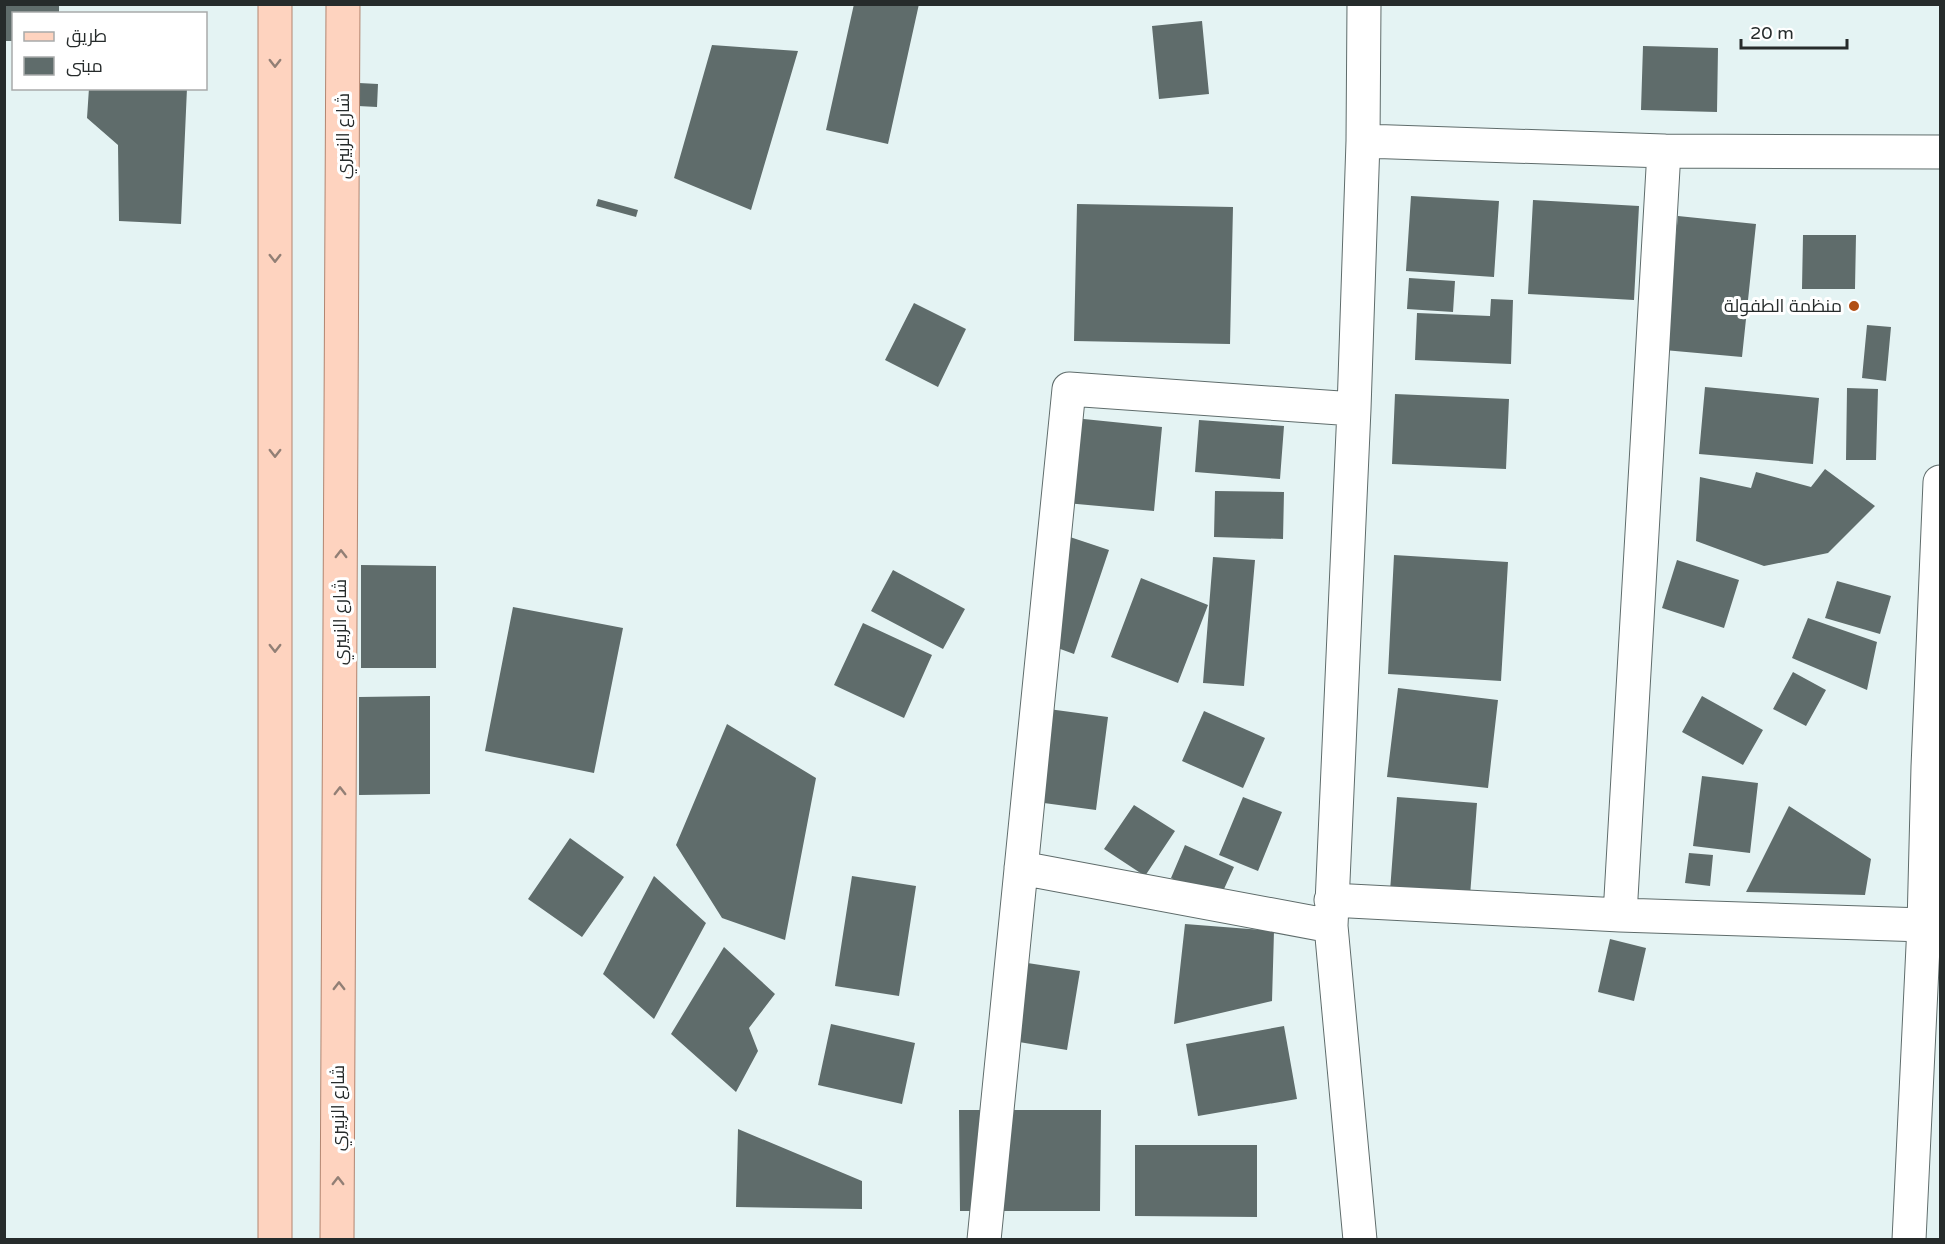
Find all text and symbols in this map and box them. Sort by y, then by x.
legend [12,12,207,90]
scale bar [1741,12,1848,50]
text: 20 m [1750,22,1794,44]
text: طريق [66,25,107,48]
text: مبنى [66,55,103,77]
one-way arrow [269,58,281,67]
street label: شارع الزبيري [332,93,357,179]
one-way arrow [269,253,281,262]
place label: منظمة الطفولة [1724,295,1842,317]
marker: منظمة الطفولة [1847,299,1861,313]
one-way arrow [269,448,281,457]
one-way arrow [335,550,347,559]
street label: شارع الزبيري [329,579,354,665]
one-way arrow [269,643,281,652]
one-way arrow [334,787,346,796]
one-way arrow [333,982,345,991]
street label: شارع الزبيري [327,1065,352,1151]
one-way arrow [332,1177,344,1186]

